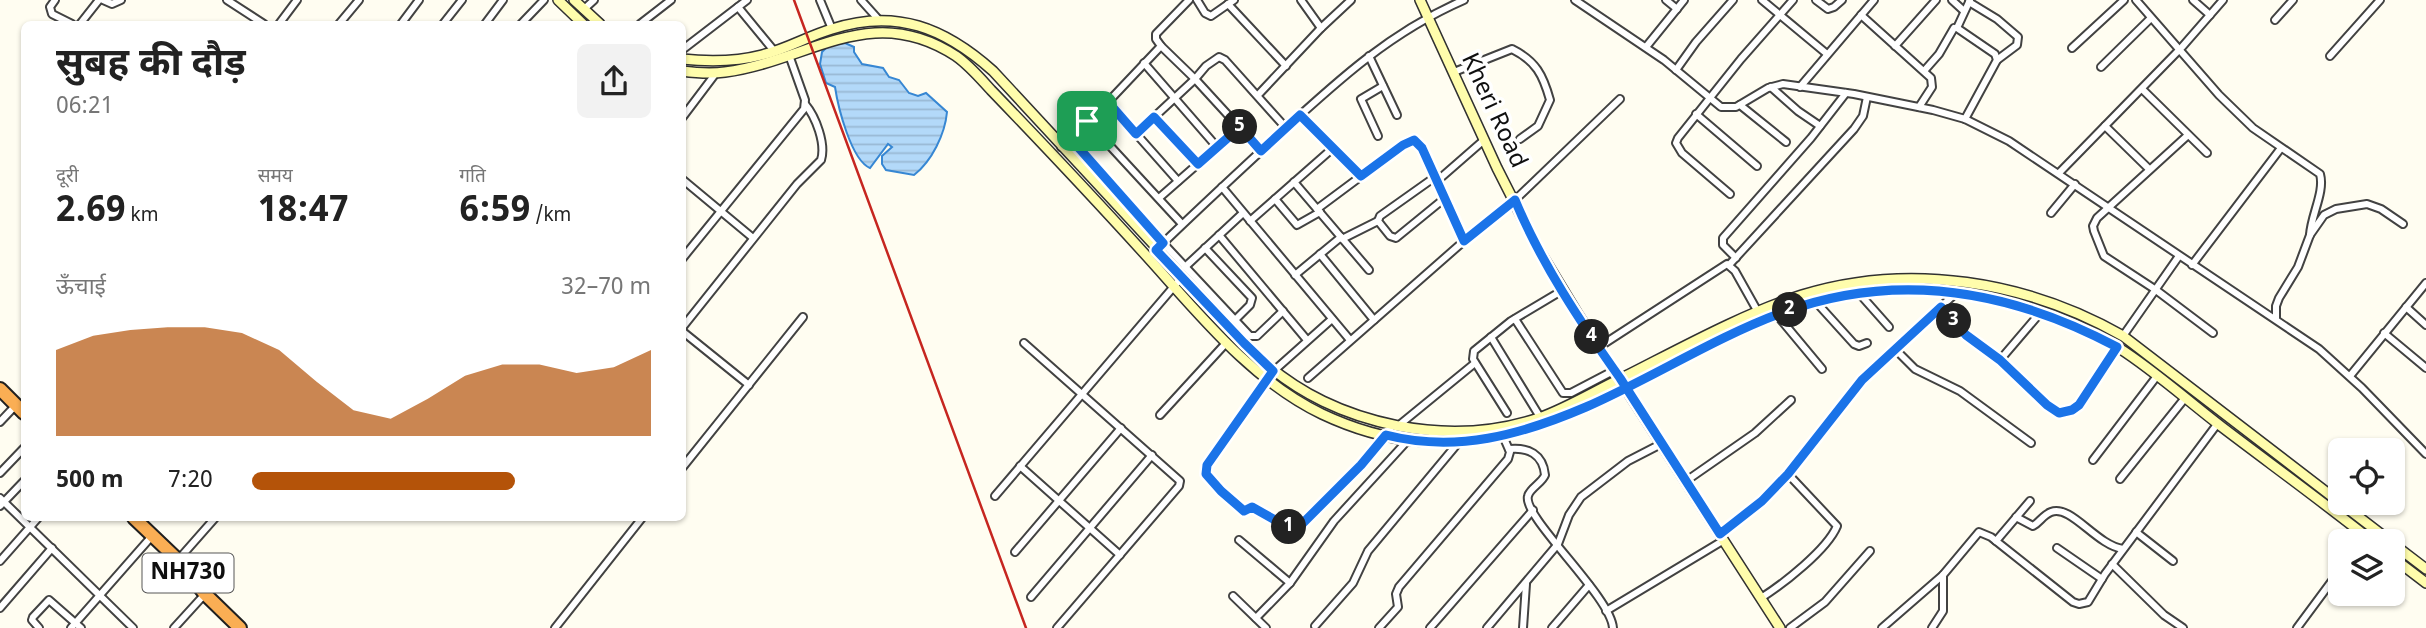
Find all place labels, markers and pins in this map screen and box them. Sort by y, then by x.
pin [1057,91,1117,151]
pin: 5 [1222,110,1258,144]
pin: 2 [1772,292,1808,328]
pin: 3 [1937,304,1972,338]
pin: 4 [1574,320,1610,354]
pin: 1 [1272,510,1306,544]

